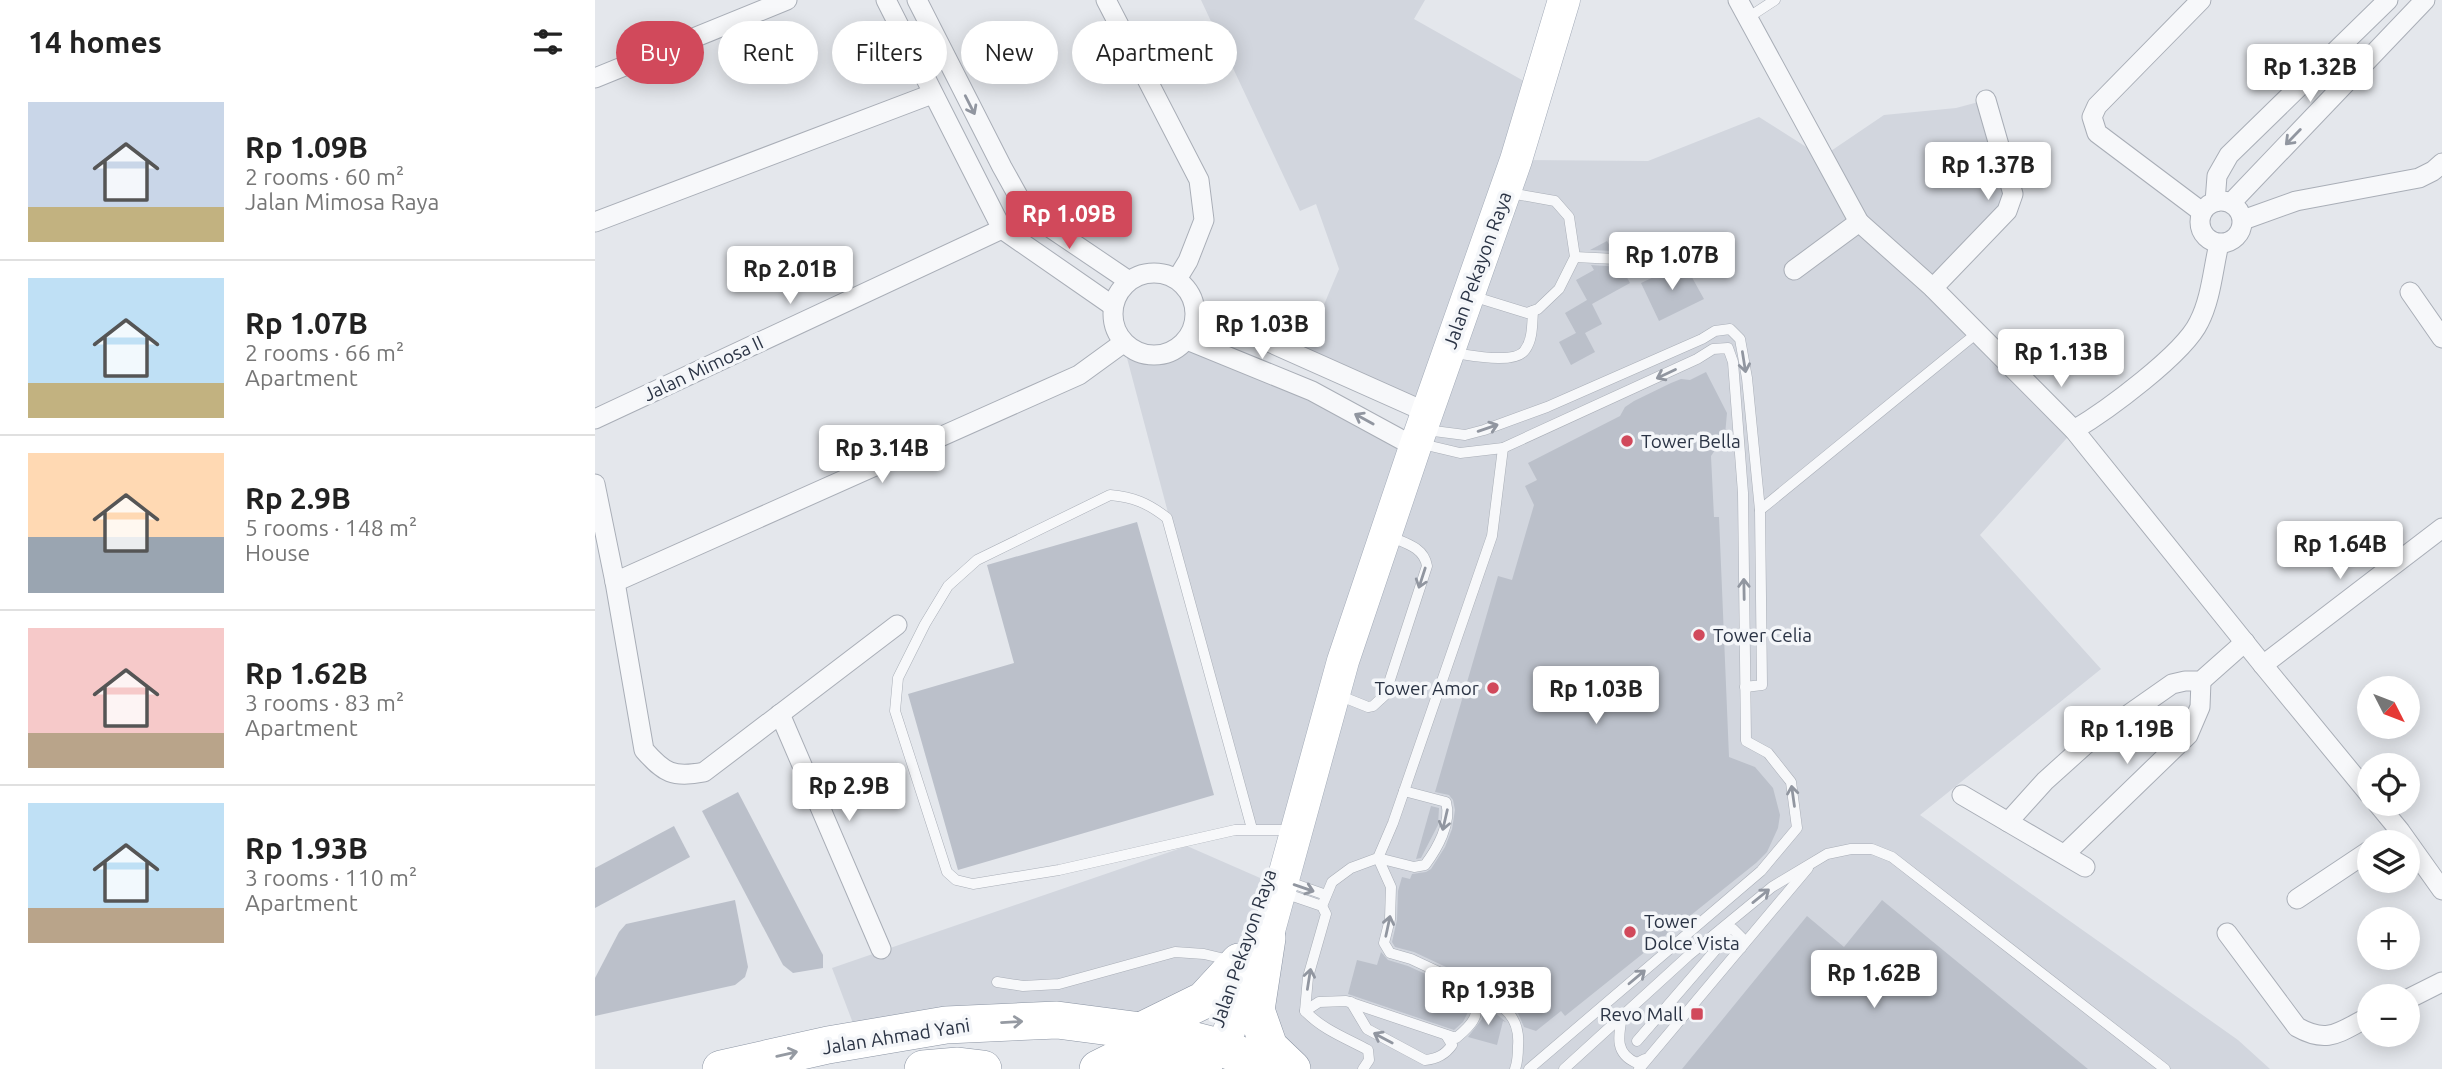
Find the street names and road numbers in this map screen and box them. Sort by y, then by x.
street label: Jalan Pekayon Raya [1438,188,1516,352]
street label: Jalan Mimosa II [640,331,766,405]
street label: Jalan Pekayon Raya [1206,866,1280,1030]
street label: Jalan Ahmad Yani [820,1013,972,1059]

